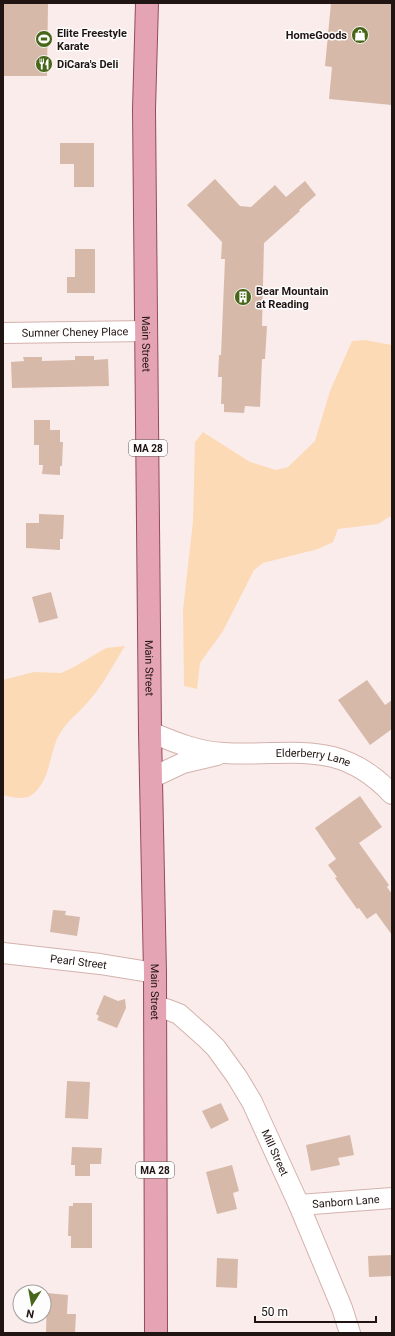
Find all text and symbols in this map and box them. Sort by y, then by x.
shop icon: HomeGoods [350,25,370,45]
place label: Elite Freestyle Karate [57,27,127,53]
sports icon: Elite Freestyle Karate [34,29,54,49]
place label: HomeGoods [286,29,347,42]
restaurant icon: DiCara's Deli [34,54,54,74]
place label: DiCara's Deli [57,58,118,71]
place label: Bear Mountain at Reading [256,285,328,311]
building icon: Bear Mountain at Reading [233,287,253,307]
street label: Main Street [139,316,153,372]
street label: Sumner Cheney Place [22,325,129,339]
road number: MA 28 [129,440,167,456]
street label: Main Street [143,640,156,696]
street label: Elderberry Lane [276,746,353,769]
street label: Pearl Street [49,952,108,972]
street label: Main Street [148,964,162,1020]
street label: Mill Street [259,1127,291,1178]
road number: MA 28 [136,1162,174,1178]
street label: Sanborn Lane [312,1192,380,1210]
north arrow [12,1284,52,1324]
scale bar [255,1298,376,1324]
text: 50 m [261,1305,288,1319]
text: N [25,1306,35,1320]

